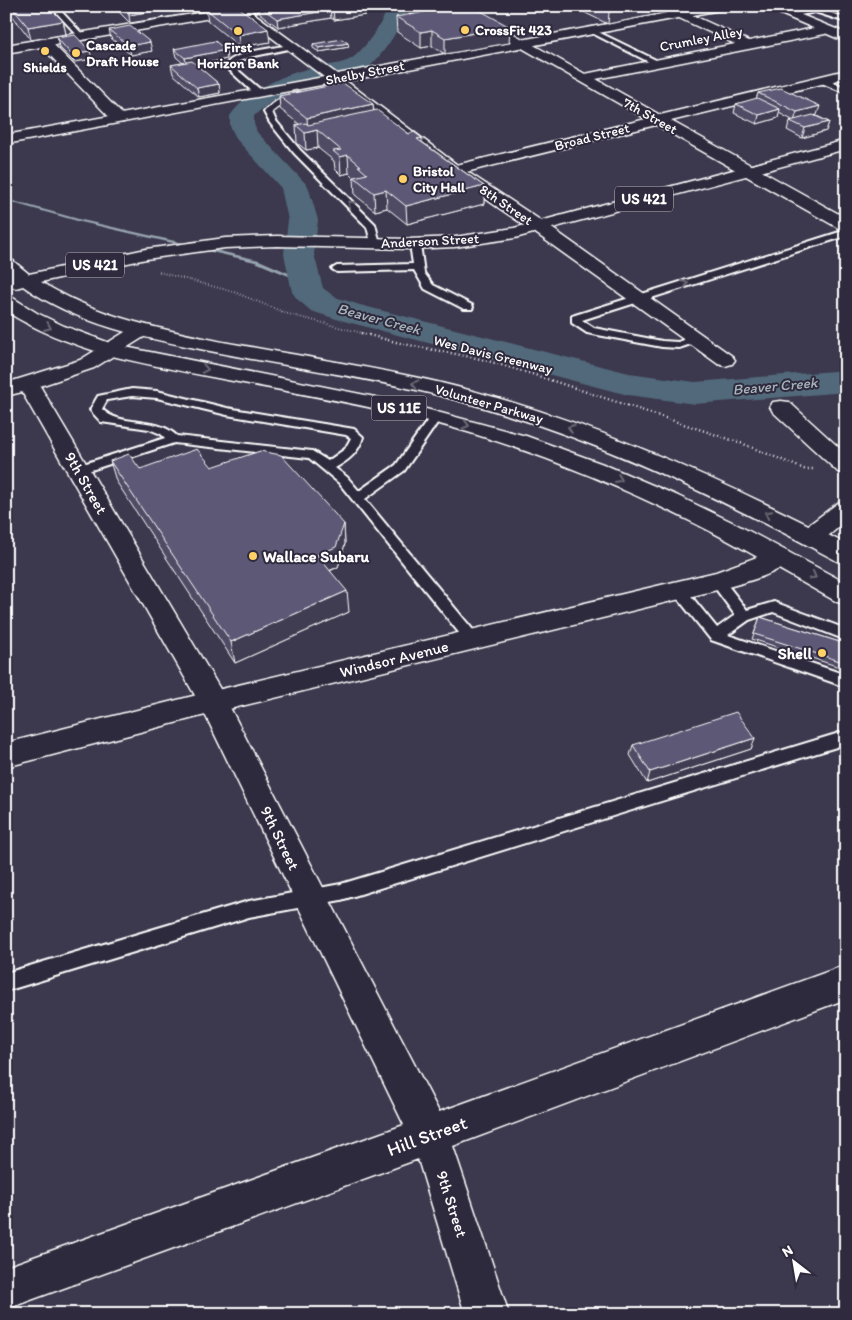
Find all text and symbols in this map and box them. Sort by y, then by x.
place label: CrossFit 423 [475,22,552,39]
street label: Crumley Alley [658,23,744,55]
marker: CrossFit 423 [459,24,471,36]
marker: First Horizon Bank [232,25,244,37]
place label: Cascade Draft House [86,37,159,70]
place label: First Horizon Bank [197,39,280,72]
marker: Shields [39,45,51,57]
marker: Cascade Draft House [70,47,82,59]
street label: Shelby Street [324,57,406,89]
place label: Shields [23,59,67,76]
street label: 7th Street [620,94,680,138]
street label: Broad Street [553,119,631,155]
place label: Bristol City Hall [413,163,466,196]
marker: Bristol City Hall [397,173,409,185]
street label: 8th Street [476,181,536,229]
road number: US 421 [615,186,673,212]
one-way arrow [348,201,357,210]
street label: Anderson Street [381,230,479,252]
road number: US 421 [66,252,124,278]
one-way arrow [681,280,689,290]
water label: Beaver Creek [336,299,424,339]
one-way arrow [43,320,52,331]
street label: Wes Davis Greenway [432,332,555,378]
one-way arrow [200,363,209,374]
water label: Beaver Creek [732,373,819,399]
one-way arrow [410,379,419,390]
street label: Volunteer Parkway [433,380,546,428]
road number: US 11E [372,396,426,420]
one-way arrow [462,419,470,429]
one-way arrow [567,424,576,434]
street label: 9th Street [61,448,111,518]
one-way arrow [614,473,623,484]
one-way arrow [764,510,773,520]
place label: Wallace Subaru [263,547,369,566]
marker: Wallace Subaru [247,550,259,562]
one-way arrow [807,570,816,580]
street label: Windsor Avenue [338,636,450,682]
place label: Shell [778,644,812,663]
marker: Shell [816,647,828,659]
street label: 9th Street [256,803,304,873]
street label: Hill Street [384,1111,470,1161]
street label: 9th Street [432,1168,472,1240]
north arrow [770,1238,820,1288]
text: N [779,1242,796,1261]

